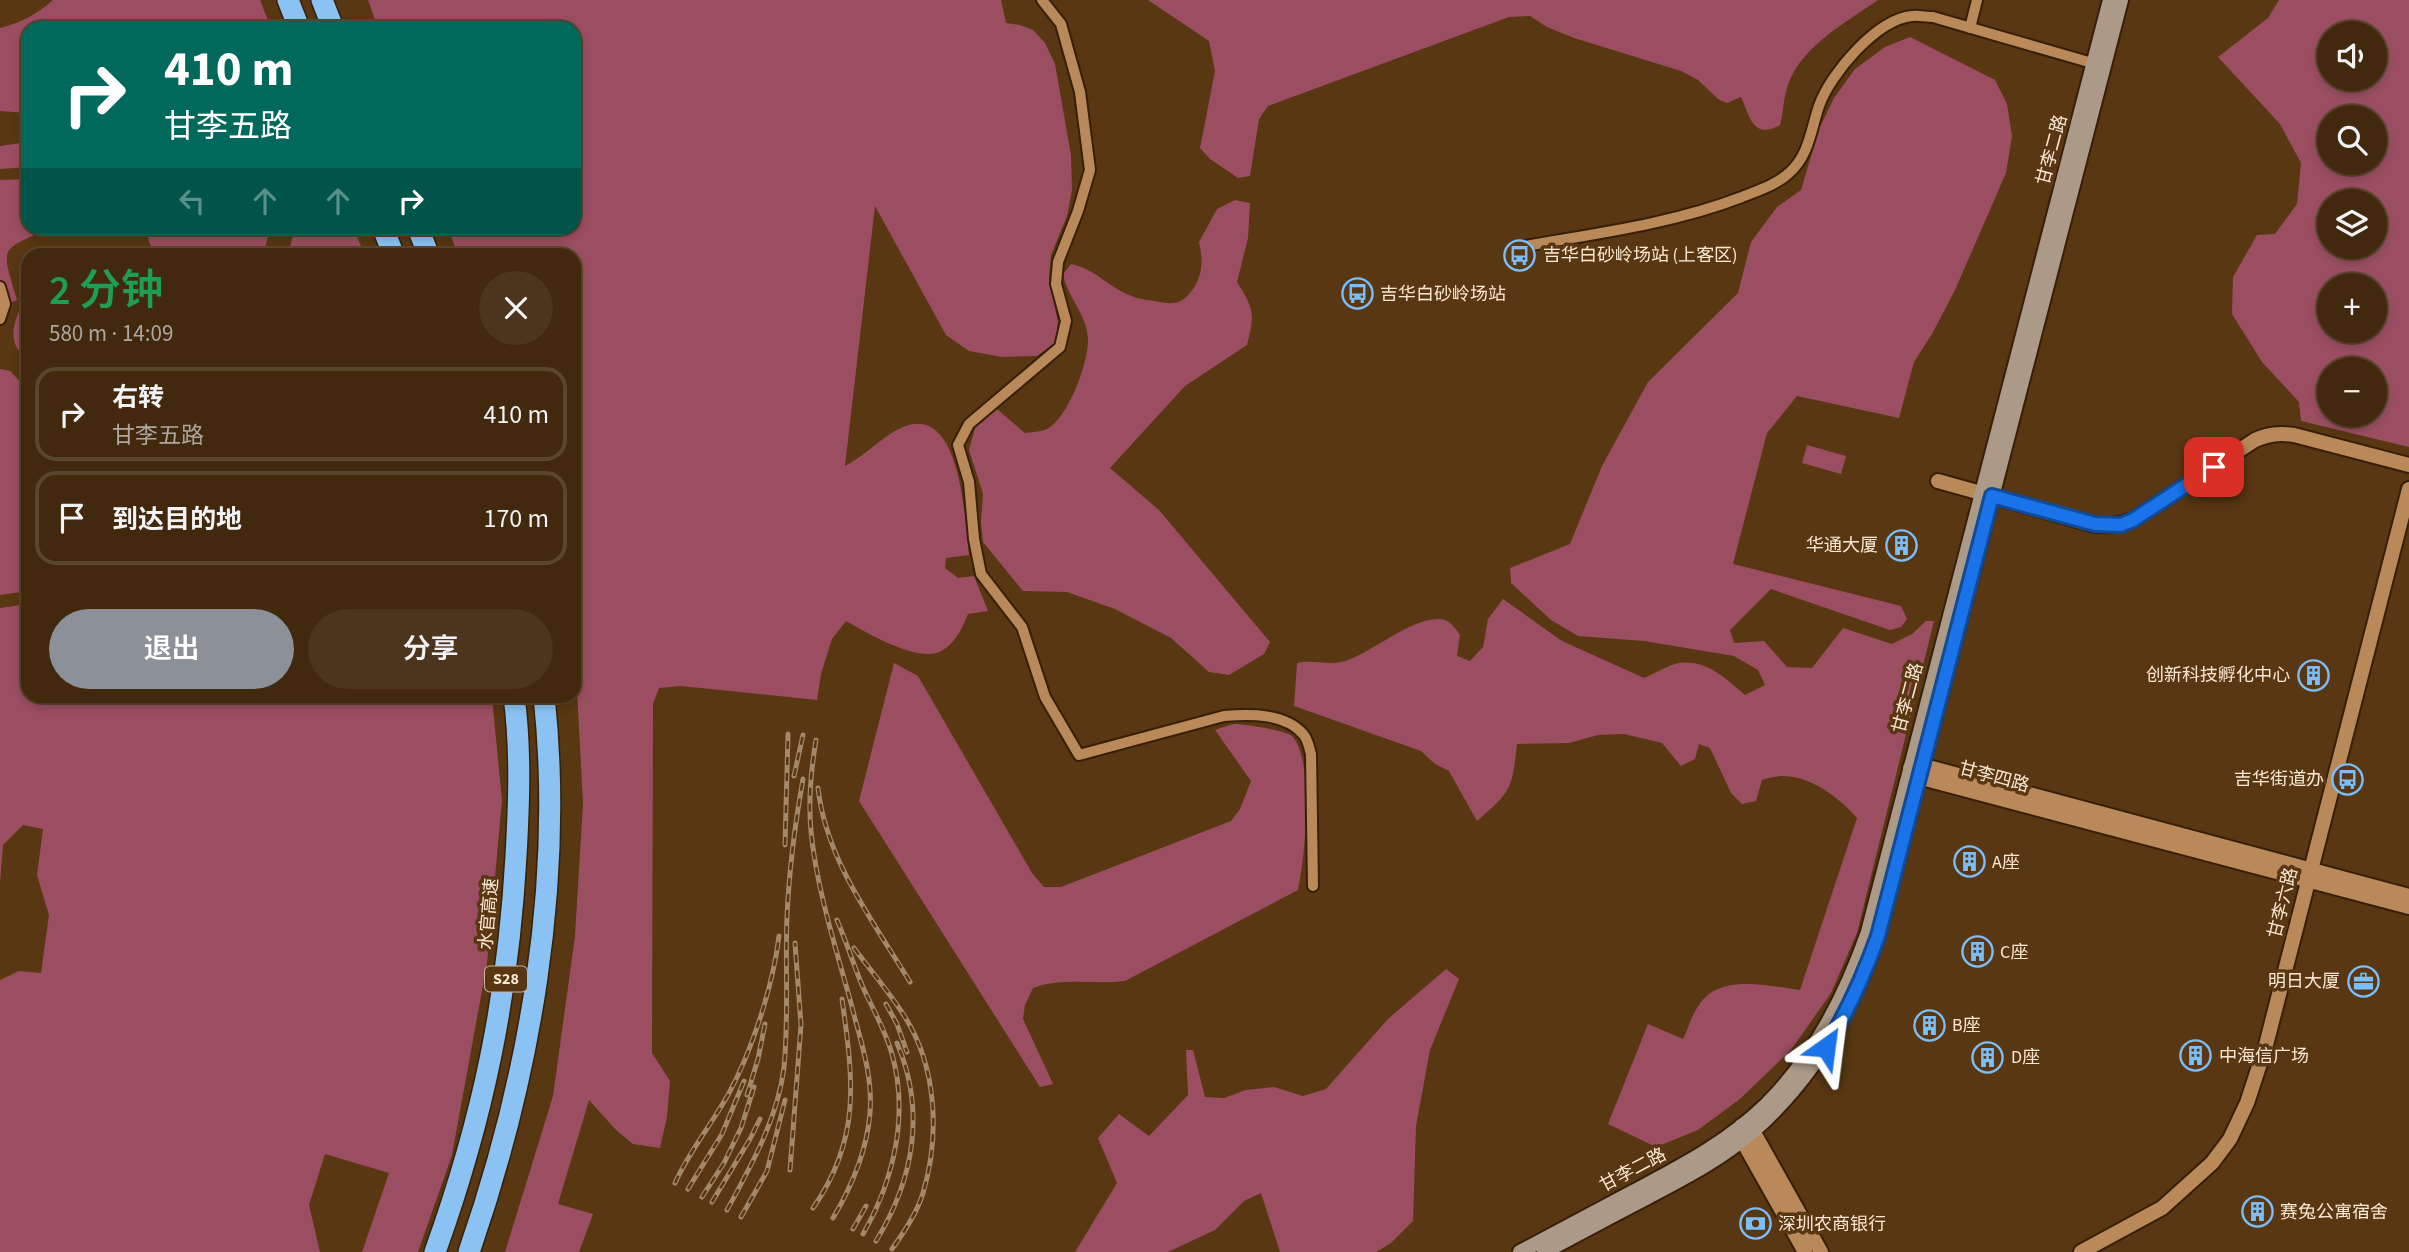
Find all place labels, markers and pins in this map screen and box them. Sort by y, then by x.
bus stop icon: 吉华白砂岭场站 (上客区) [1503,238,1537,272]
place label: 吉华白砂岭场站 (上客区) [1543,243,1738,268]
bus stop icon: 吉华白砂岭场站 [1340,277,1374,311]
place label: 吉华白砂岭场站 [1380,282,1506,307]
pin [2184,437,2244,497]
building icon: 华通大厦 [1884,528,1918,562]
place label: 华通大厦 [1806,533,1878,558]
building icon: 创新科技孵化中心 [2296,658,2330,692]
place label: 创新科技孵化中心 [2146,663,2290,688]
bus stop icon: 吉华街道办 [2330,762,2364,796]
place label: 吉华街道办 [2234,767,2324,792]
building icon: A座 [1952,845,1986,879]
place label: A座 [1992,850,2020,875]
building icon: C座 [1960,935,1994,969]
place label: C座 [2000,940,2028,965]
office icon: 明日大厦 [2346,964,2380,998]
place label: 明日大厦 [2268,969,2340,994]
building icon: B座 [1912,1008,1946,1042]
place label: B座 [1952,1013,1981,1038]
building icon: 中海信广场 [2179,1039,2213,1073]
building icon: D座 [1971,1040,2005,1074]
place label: 中海信广场 [2219,1044,2309,1069]
place label: D座 [2011,1045,2040,1070]
building icon: 赛兔公寓宿舍 [2240,1195,2274,1229]
place label: 赛兔公寓宿舍 [2280,1200,2388,1225]
bank icon: 深圳农商银行 [1738,1207,1772,1241]
place label: 深圳农商银行 [1778,1212,1886,1237]

